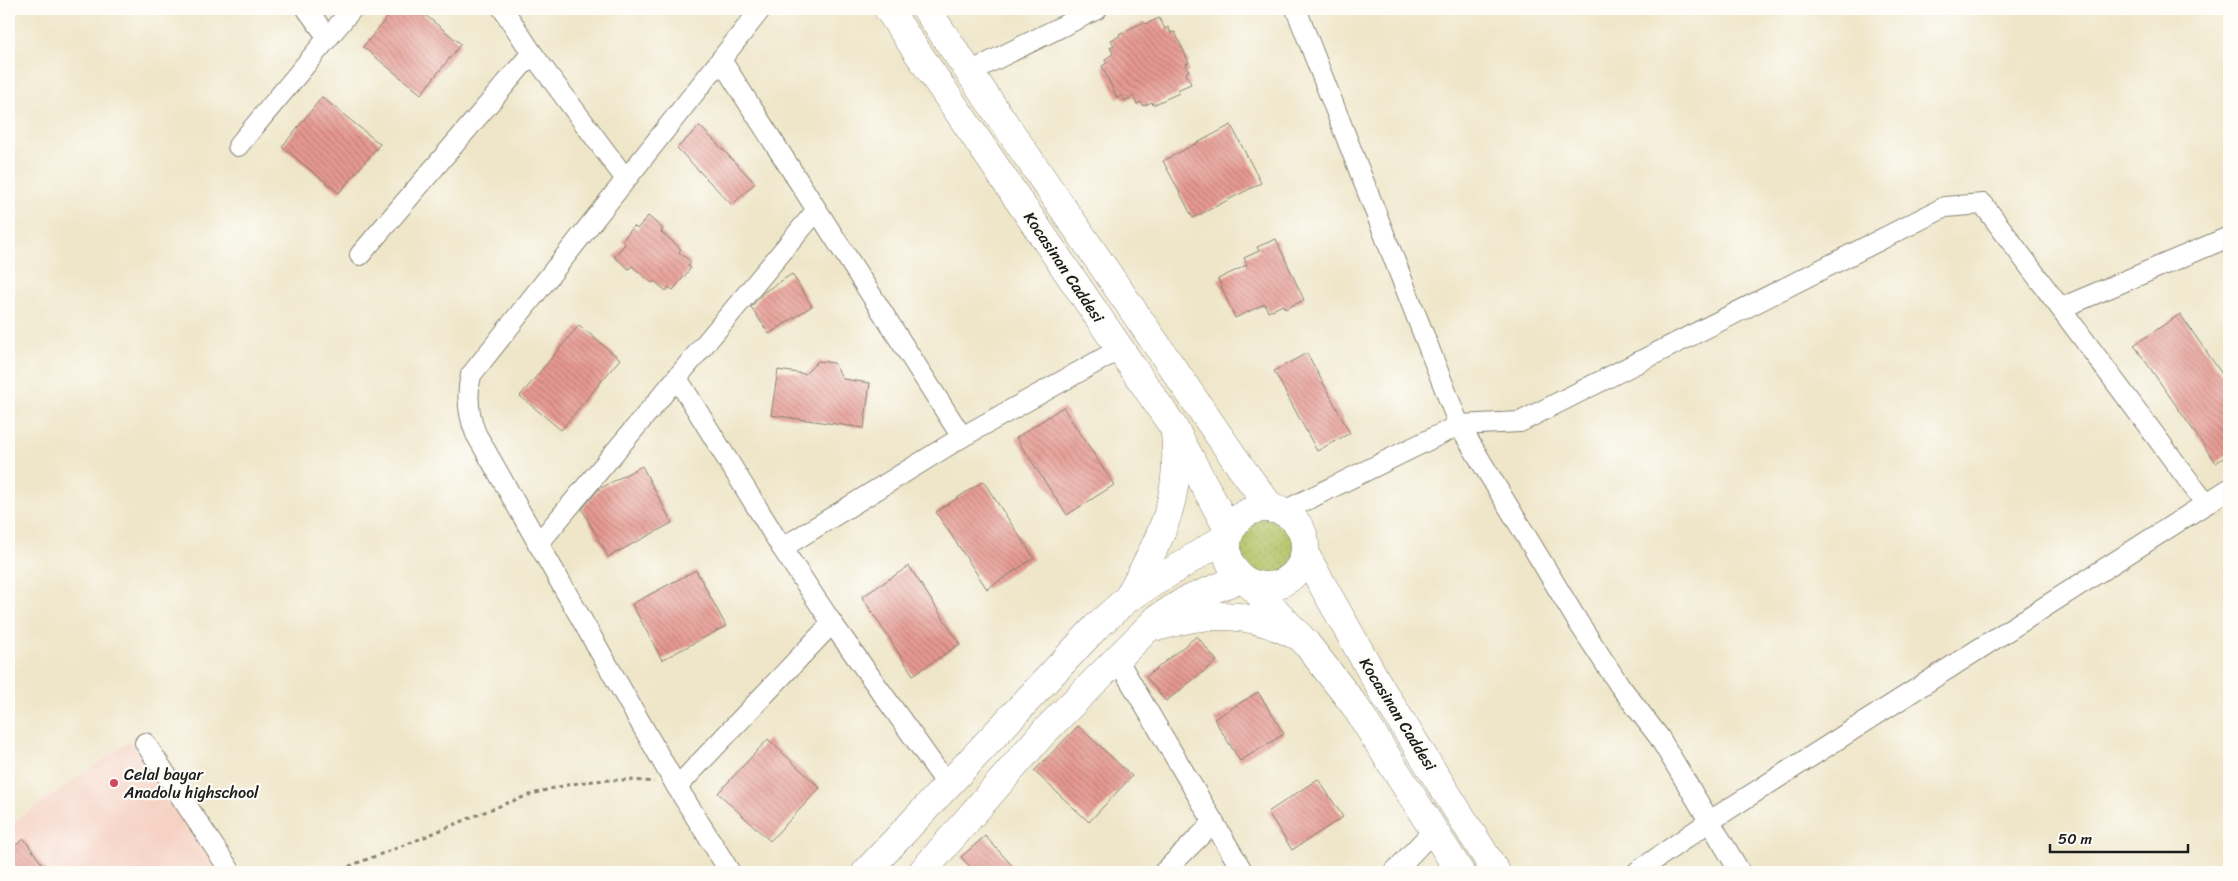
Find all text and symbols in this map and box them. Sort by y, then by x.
street label: Kocasinan Caddesi [1016,205,1113,329]
street label: Kocasinan Caddesi [1351,651,1445,777]
place label: Celal bayar Anadolu highschool [123,760,259,807]
marker: Celal bayar Anadolu highschool [108,777,120,789]
scale bar [2050,821,2188,853]
text: 50 m [2058,826,2093,852]

